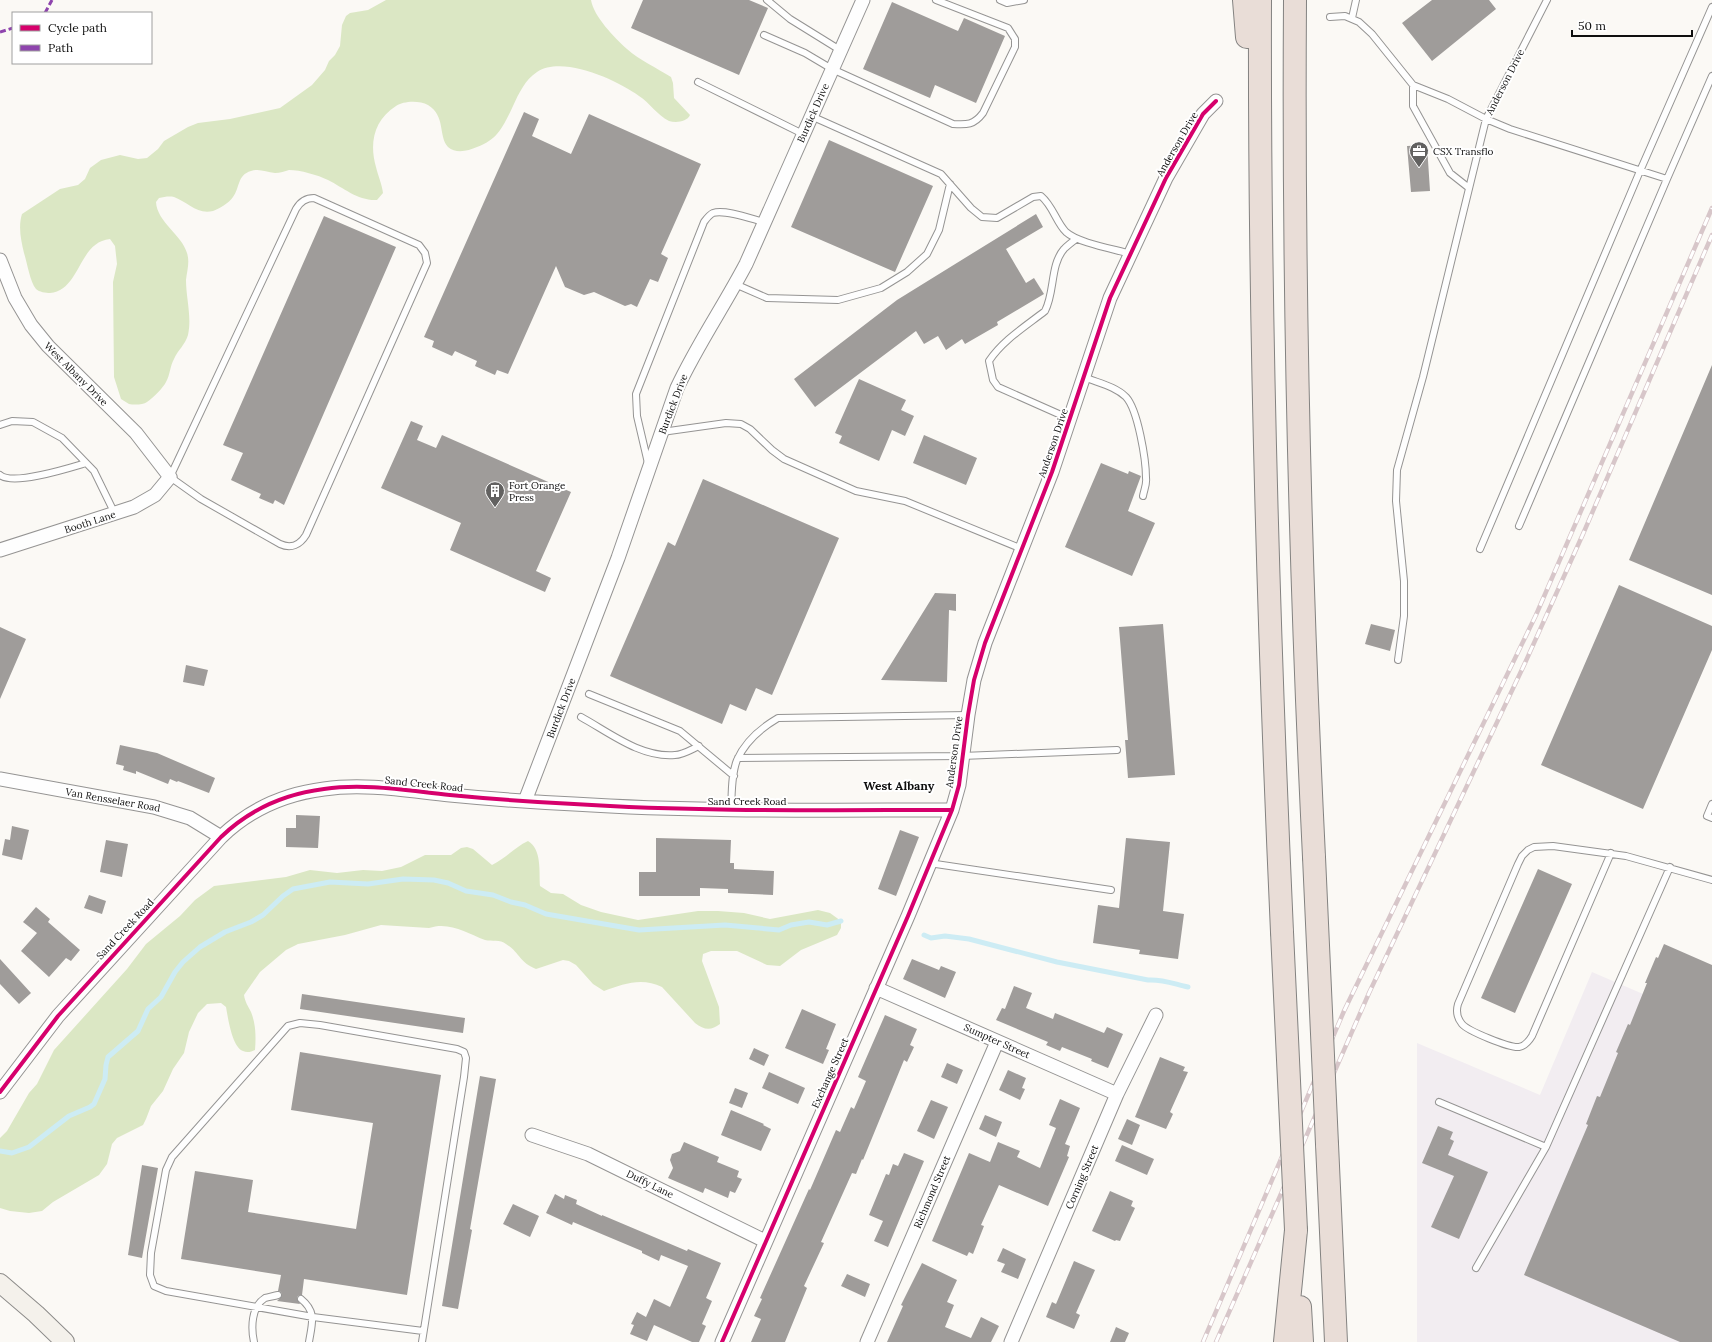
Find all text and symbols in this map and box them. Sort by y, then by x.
legend [12,12,152,64]
scale bar [1572,12,1692,38]
text: 50 m [1578,18,1606,33]
text: Cycle path [48,20,107,35]
text: Path [48,40,73,55]
street label: Anderson Drive [1482,46,1527,118]
street label: Burdick Drive [794,81,832,145]
street label: Anderson Drive [1153,109,1201,179]
office icon: CSX Transflo [1408,140,1430,168]
place label: CSX Transflo [1433,145,1494,158]
street label: West Albany Drive [41,339,111,409]
street label: Burdick Drive [656,371,691,436]
street label: Anderson Drive [1035,406,1071,480]
place label: Fort Orange Press [509,479,566,504]
building icon: Fort Orange Press [484,480,506,508]
street label: Booth Lane [63,507,118,536]
street label: Burdick Drive [544,675,579,740]
street label: Anderson Drive [942,715,966,790]
street label: Sand Creek Road [384,773,464,795]
district label: West Albany [864,778,935,793]
street label: Van Rensselaer Road [64,785,161,815]
street label: Sand Creek Road [708,795,786,808]
street label: Sand Creek Road [93,896,157,962]
street label: Sumpter Street [962,1021,1032,1061]
street label: Exchange Street [809,1036,851,1110]
street label: Corning Street [1063,1143,1101,1211]
street label: Richmond Street [911,1153,953,1231]
street label: Duffy Lane [624,1167,676,1201]

